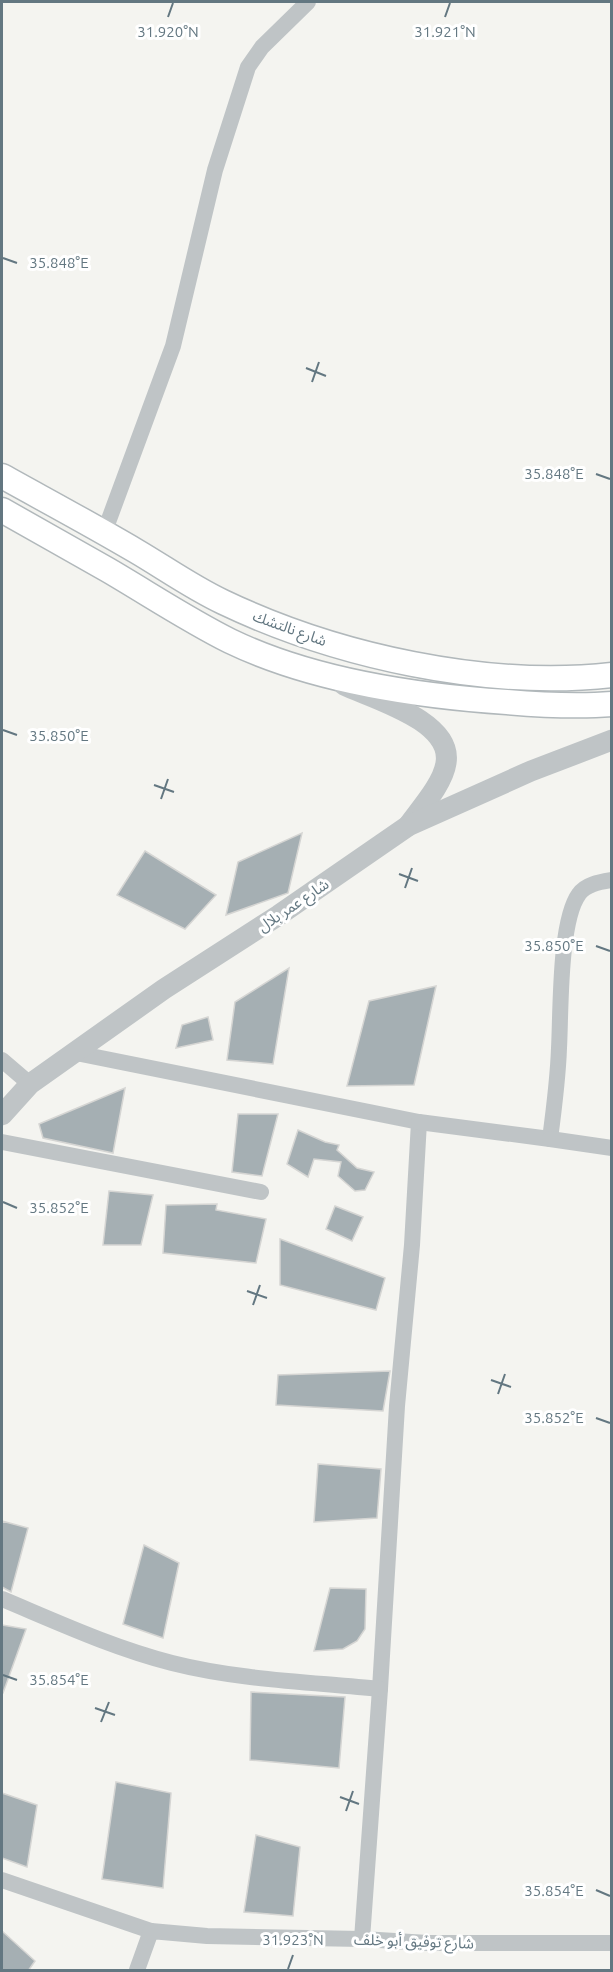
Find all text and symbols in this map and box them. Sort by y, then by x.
text: 31.920°N [137,23,199,40]
text: 31.921°N [414,23,476,40]
text: 35.848°E [29,254,89,271]
text: 35.848°E [524,465,584,482]
street label: شارع نالتشك [249,607,329,653]
text: 35.850°E [29,727,89,744]
street label: شارع عمر بلال [254,875,334,938]
text: 35.850°E [524,937,584,954]
text: 35.852°E [29,1199,89,1216]
text: 35.852°E [524,1409,584,1426]
text: 35.854°E [29,1671,89,1688]
text: 35.854°E [524,1882,584,1899]
street label: شارع توفيق أبو خلف [354,1930,474,1956]
text: 31.923°N [262,1931,324,1948]

